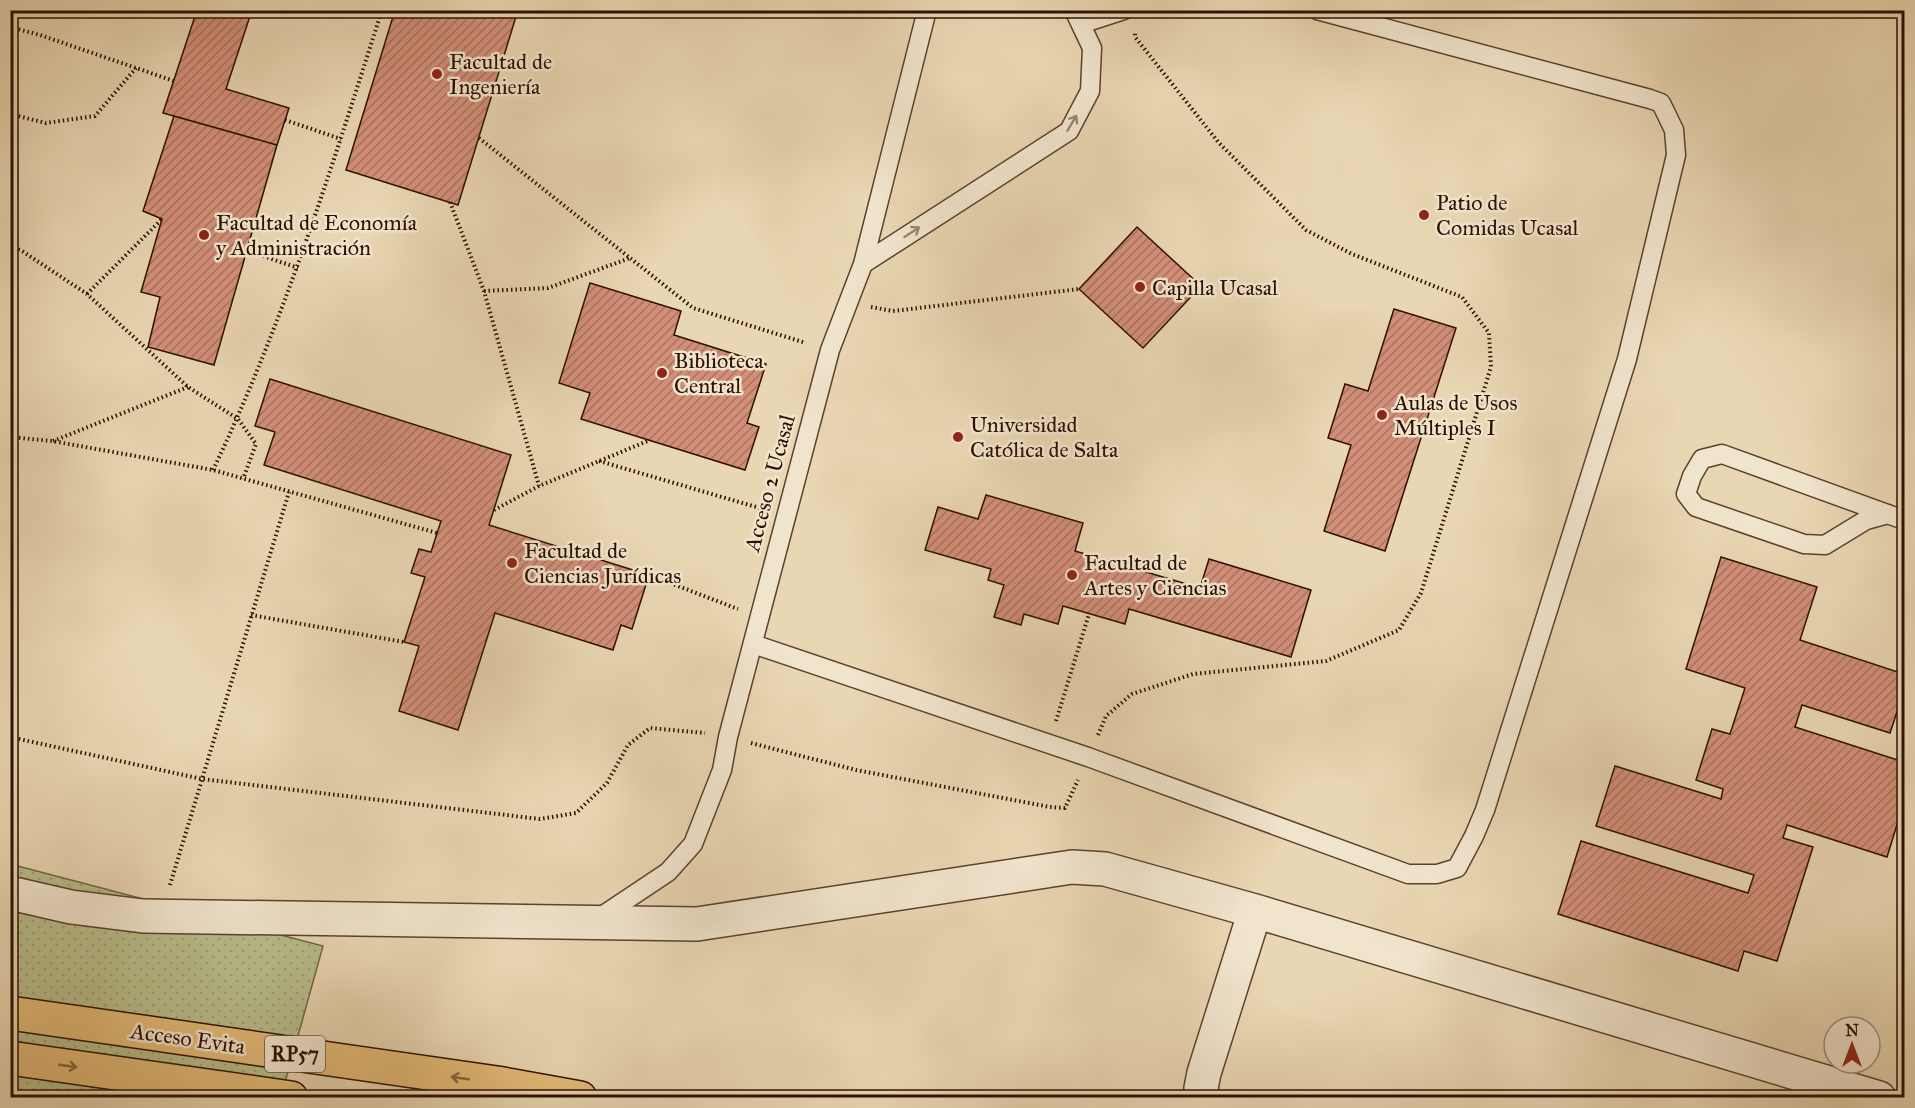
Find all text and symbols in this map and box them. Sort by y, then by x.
place label: Facultad de Ingeniería [449,48,552,100]
marker: Facultad de Ingeniería [430,67,444,81]
one-way arrow [1066,115,1079,132]
place label: Patio de Comidas Ucasal [1436,189,1578,241]
marker: Patio de Comidas Ucasal [1417,208,1431,222]
place label: Facultad de Economía y Administración [216,209,418,261]
one-way arrow [903,226,920,238]
marker: Facultad de Economía y Administración [197,228,211,242]
place label: Capilla Ucasal [1152,274,1278,301]
marker: Capilla Ucasal [1133,280,1147,294]
place label: Biblioteca Central [674,347,764,399]
marker: Biblioteca Central [655,366,669,380]
place label: Aulas de Usos Múltiples I [1393,389,1517,441]
marker: Aulas de Usos Múltiples I [1375,408,1389,422]
place label: Universidad Católica de Salta [970,411,1119,463]
street label: Acceso 2 Ucasal [738,412,801,556]
marker: Universidad Católica de Salta [951,430,965,444]
place label: Facultad de Ciencias Jurídicas [524,537,681,589]
place label: Facultad de Artes y Ciencias [1083,549,1226,601]
marker: Facultad de Ciencias Jurídicas [505,556,519,570]
marker: Facultad de Artes y Ciencias [1065,568,1079,582]
north arrow [1822,1015,1882,1075]
street label: Acceso Evita [128,1017,248,1060]
text: N [1845,1021,1859,1040]
road number: RP57 [265,1036,325,1072]
one-way arrow [58,1060,78,1071]
one-way arrow [450,1072,470,1083]

